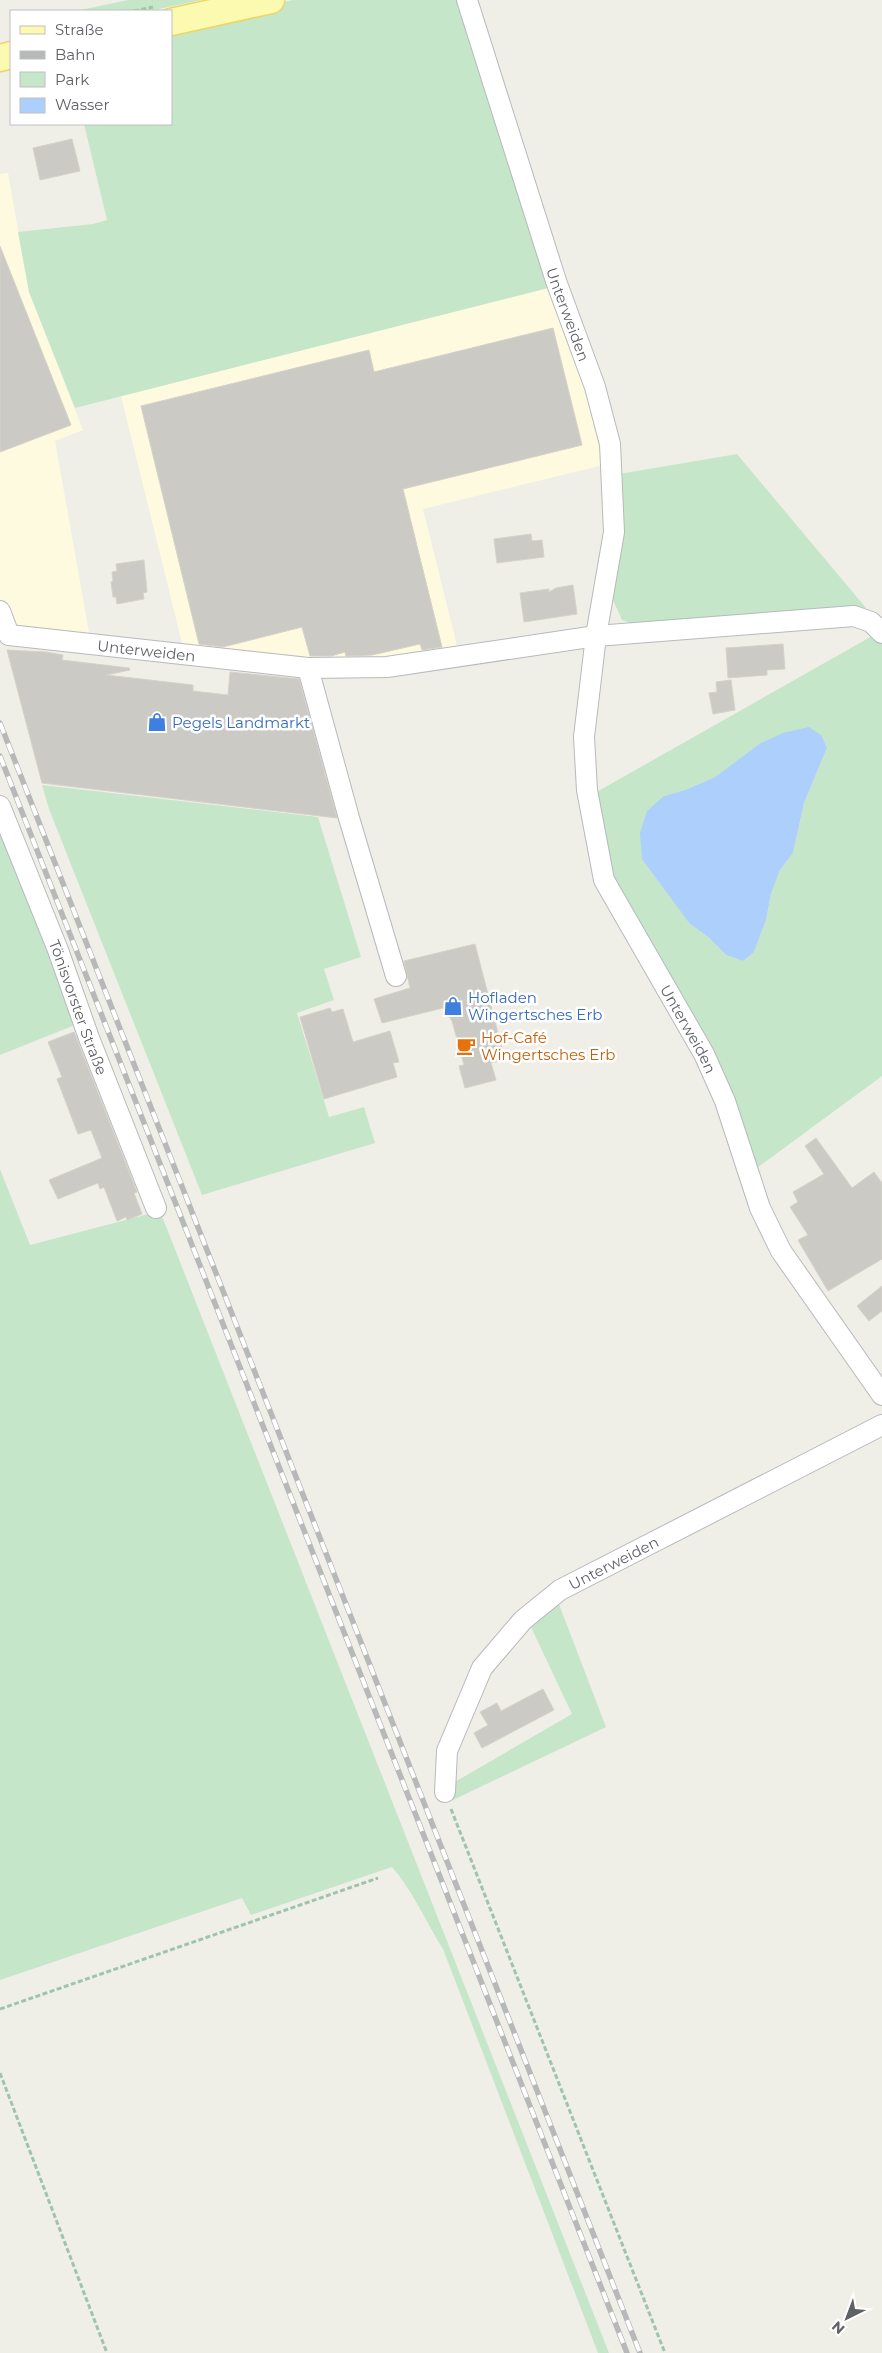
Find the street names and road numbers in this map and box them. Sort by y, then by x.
street label: Unterweiden [543,265,594,364]
street label: Unterweiden [96,635,197,665]
street label: Tönisvorster Straße [45,937,112,1078]
street label: Unterweiden [657,981,721,1076]
street label: Unterweiden [565,1532,662,1594]

